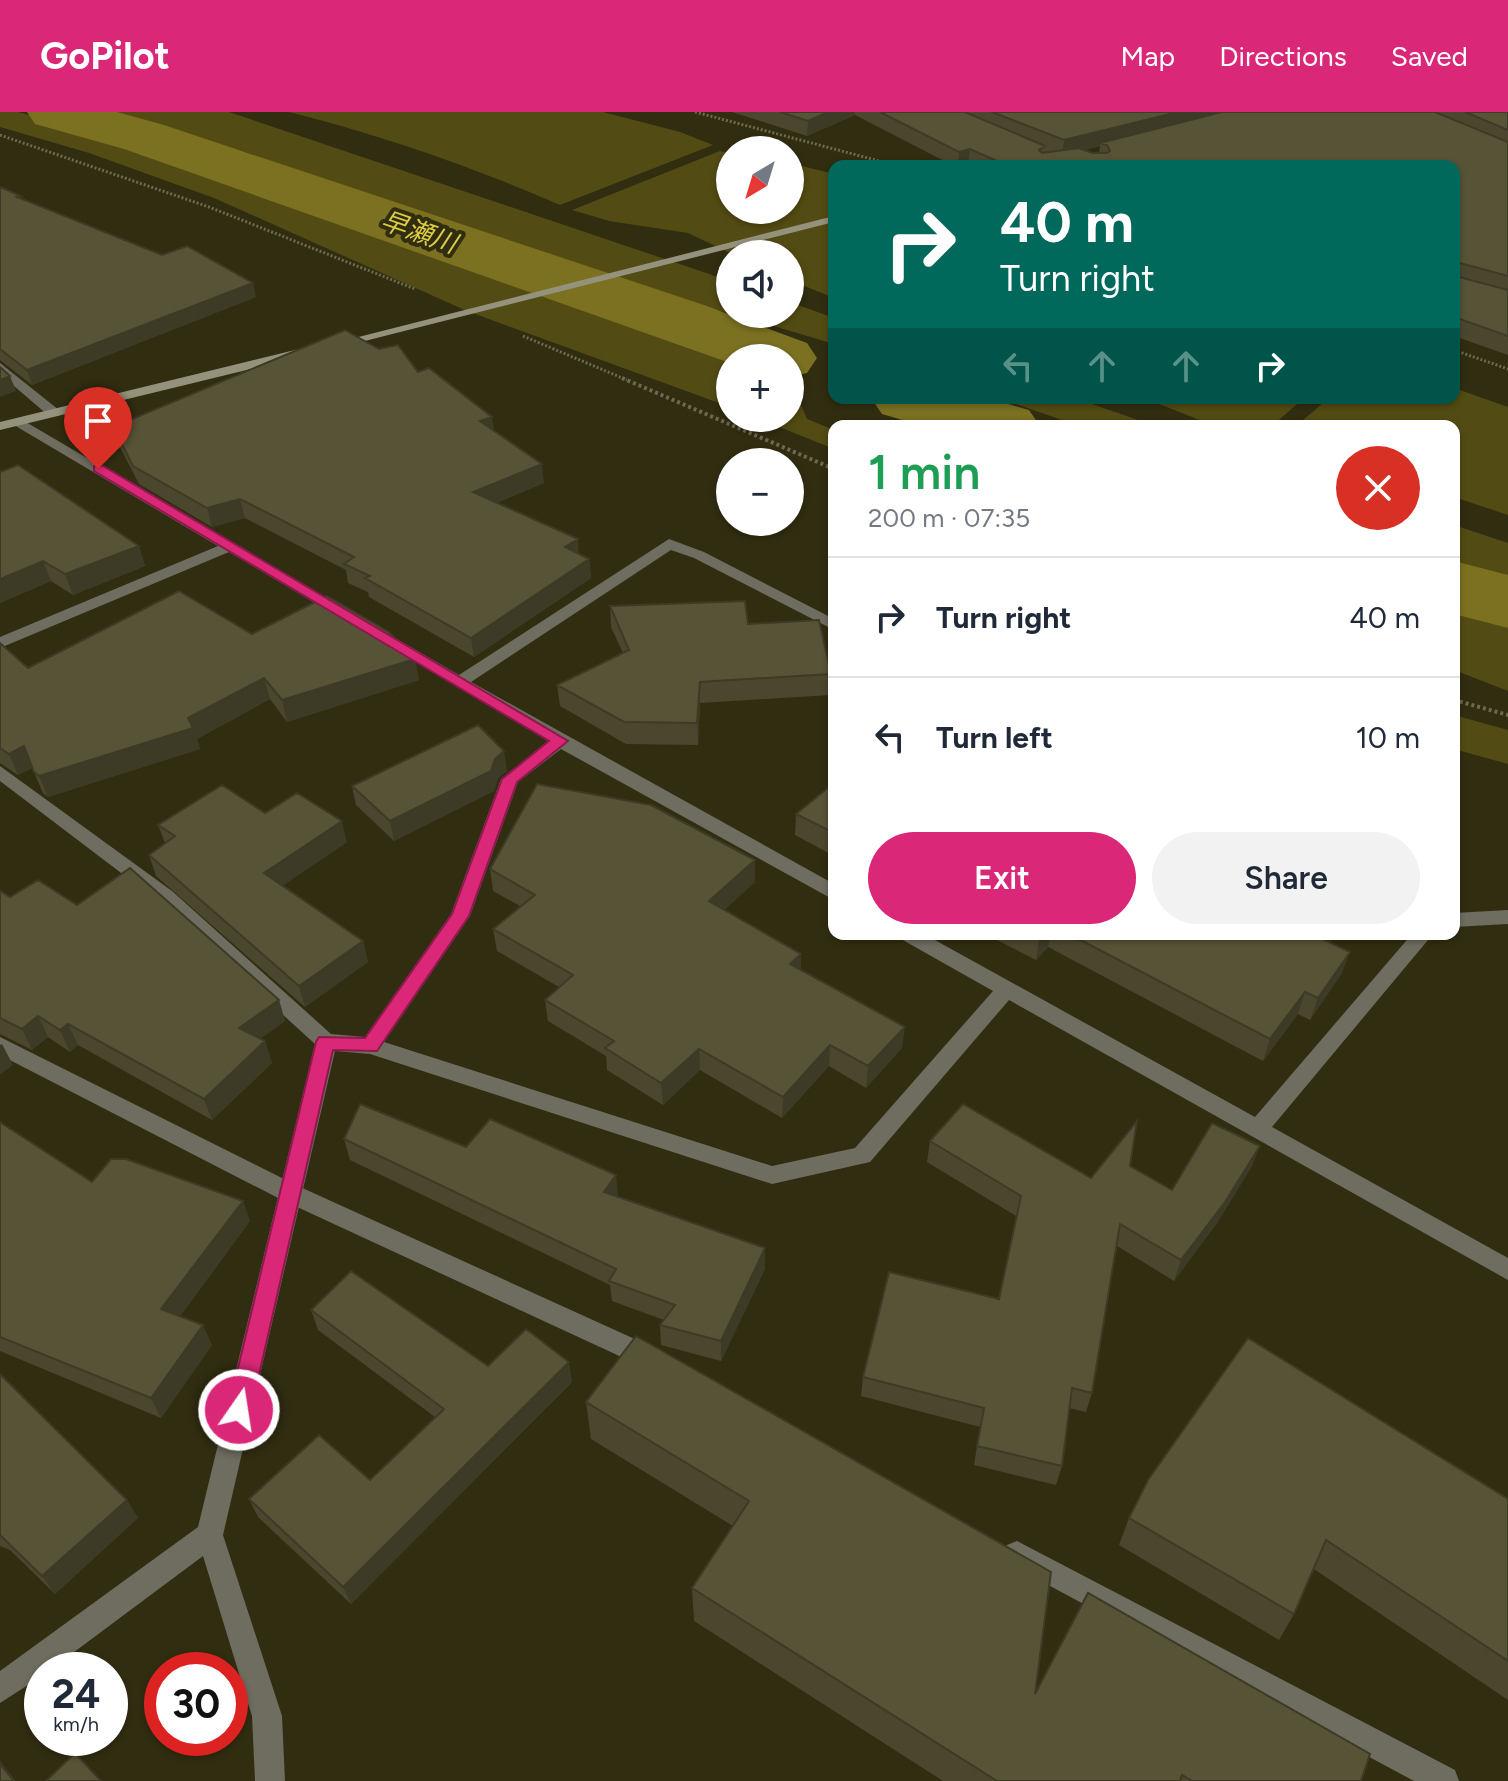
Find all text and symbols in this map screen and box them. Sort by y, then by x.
text: GoPilot [40,33,170,79]
text: Map [1121,39,1175,73]
text: Directions [1219,39,1347,73]
text: Saved [1391,39,1468,73]
north arrow [716,136,804,224]
map controls [716,136,804,536]
text: 40 m [1000,189,1134,256]
icon: right [868,192,972,296]
water label: 早瀬川 [377,204,464,261]
button: sound [716,240,804,328]
text: Turn right [1000,257,1155,300]
button: + [716,344,804,432]
icon: left [996,344,1040,388]
icon: ahead [1080,344,1124,388]
icon: ahead [1164,344,1208,388]
icon: right [1248,344,1292,388]
pin [64,387,132,469]
icon: arrive [76,399,120,443]
text: 1 min [868,443,980,501]
button: close [1336,446,1420,530]
button: − [716,448,804,536]
text: 200 m · 07:35 [868,502,1030,534]
icon: right [868,595,912,639]
text: Turn right [936,599,1071,636]
text: 40 m [1349,599,1420,636]
icon: left [868,715,912,759]
text: Turn left [936,719,1053,756]
text: 10 m [1355,719,1420,756]
button: Exit [868,832,1136,924]
button: Share [1152,832,1420,924]
position arrow [197,1368,281,1452]
speed limit sign: 30 [144,1652,248,1756]
text: 24 [52,1670,100,1718]
text: km/h [53,1712,99,1736]

